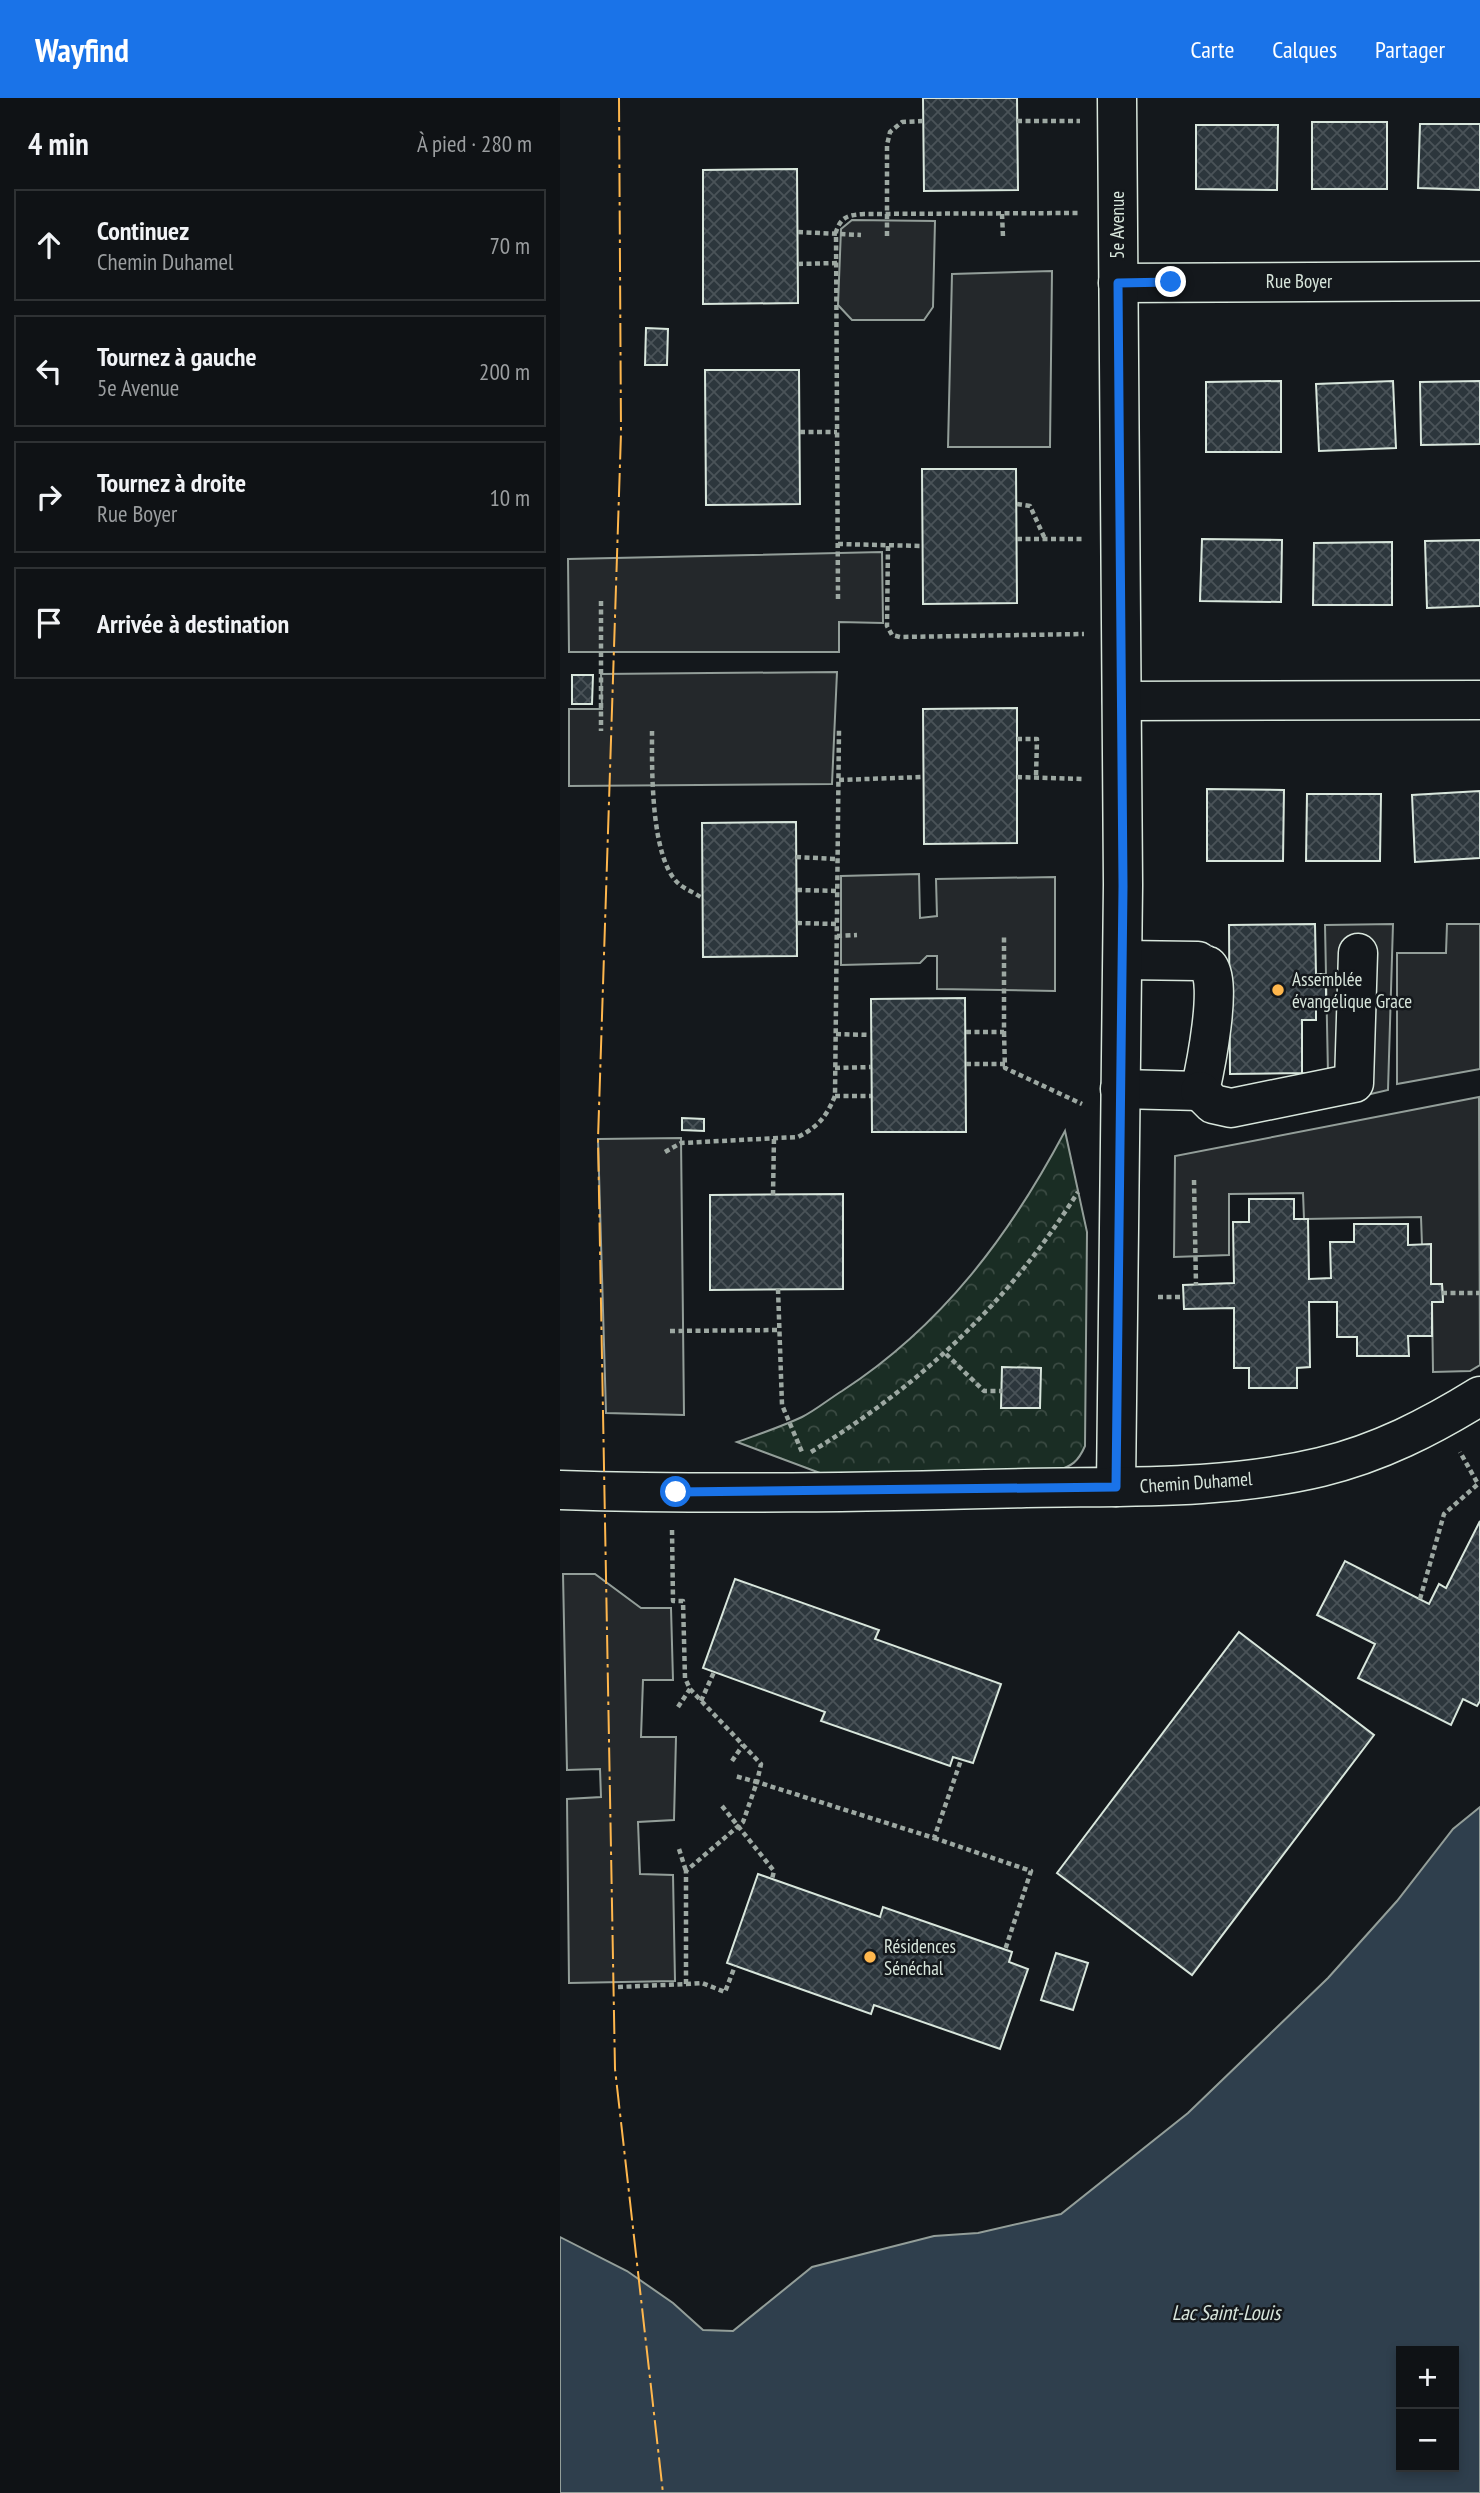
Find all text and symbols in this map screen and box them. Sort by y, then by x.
text: Wayfind [35,28,129,71]
text: Carte [1191,34,1234,65]
text: Calques [1272,34,1337,65]
text: Partager [1375,34,1445,65]
text: 4 min [28,124,89,163]
text: À pied · 280 m [417,129,532,158]
street label: 5e Avenue [1105,191,1129,259]
text: Continuez [97,214,189,247]
icon: ahead [30,226,68,264]
text: 70 m [489,231,530,260]
text: Chemin Duhamel [97,247,233,276]
route end [1155,266,1186,297]
street label: Rue Boyer [1266,269,1333,293]
text: Tournez à gauche [97,340,257,373]
icon: left [30,352,68,390]
text: 200 m [479,357,530,386]
text: 5e Avenue [97,373,179,402]
text: Tournez à droite [97,466,246,499]
icon: right [30,478,68,516]
text: 10 m [489,483,530,512]
text: Rue Boyer [97,499,177,528]
icon: arrive [30,604,68,642]
text: Arrivée à destination [97,607,289,640]
place label: Assemblée évangélique Grace [1292,967,1412,1013]
marker: Assemblée évangélique Grace [1270,982,1286,998]
street label: Chemin Duhamel [1139,1466,1254,1498]
route start [660,1476,691,1507]
place label: Résidences Sénéchal [884,1934,956,1980]
marker: Résidences Sénéchal [862,1949,878,1965]
water label: Lac Saint-Louis [1172,2299,1282,2326]
map controls [1396,2346,1459,2472]
button: + [1396,2346,1459,2409]
button: − [1396,2409,1459,2472]

